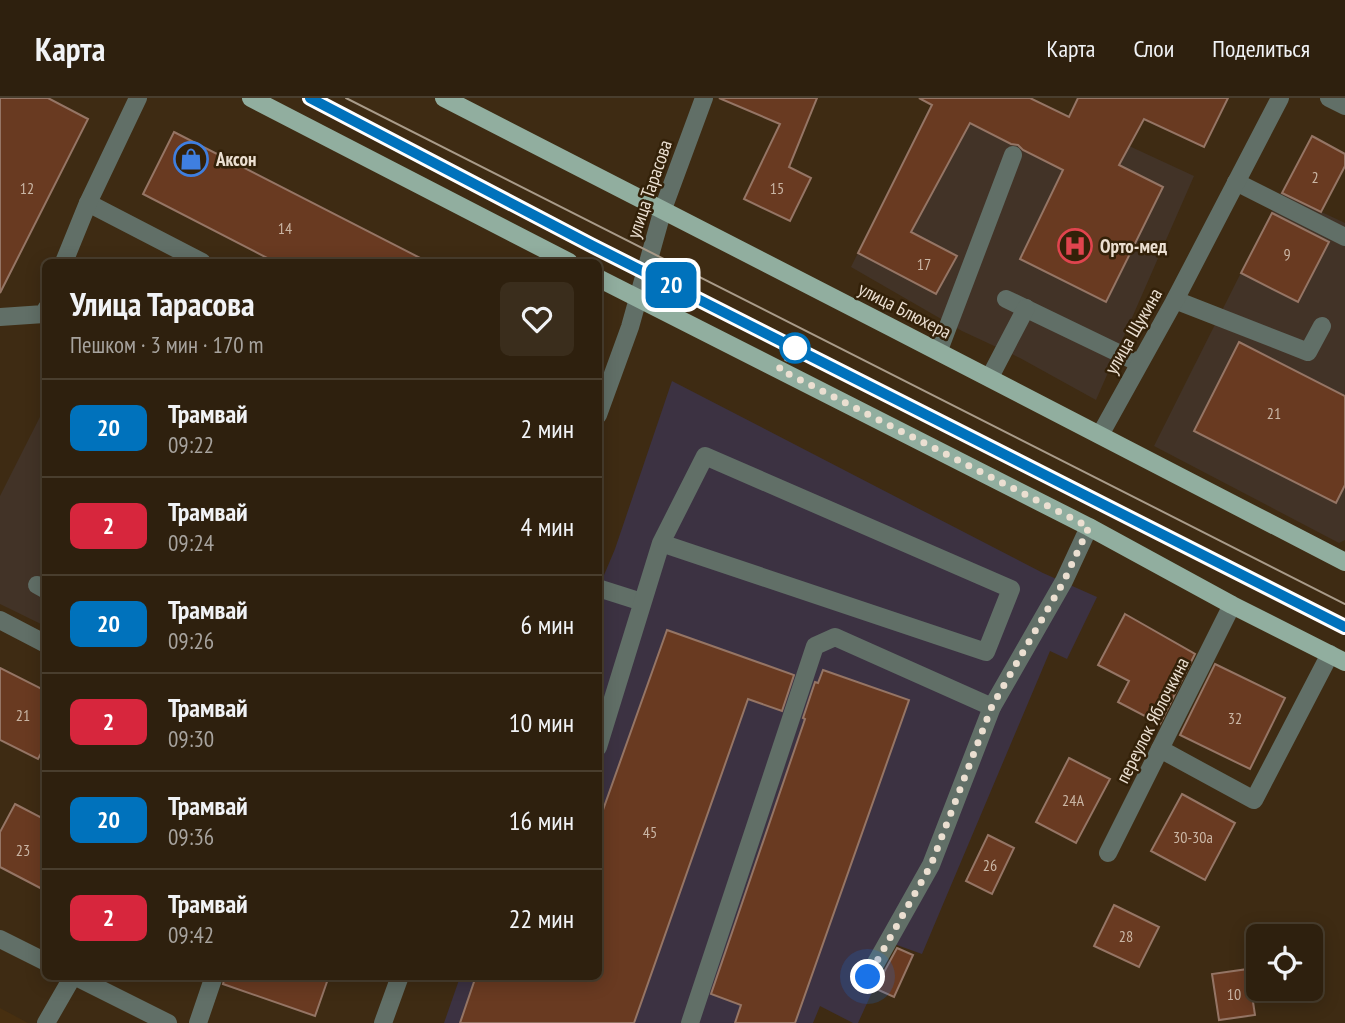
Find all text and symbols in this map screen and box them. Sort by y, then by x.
text: Карта [35,27,105,70]
text: Карта [1047,33,1095,64]
text: Слои [1133,33,1174,64]
text: Поделиться [1212,33,1310,64]
street label: улица Тарасова [621,137,677,241]
shop icon: Аксон [172,140,210,178]
place label: Аксон [215,147,256,171]
house number: 2 [1311,167,1319,187]
house number: 12 [20,178,34,198]
house number: 15 [770,178,784,198]
house number: 14 [278,218,292,238]
hospital icon: Орто-мед [1056,227,1094,265]
place label: Орто-мед [1100,234,1167,258]
house number: 9 [1283,244,1291,264]
house number: 17 [917,254,931,274]
line badge: 20 [640,262,702,308]
text: 20 [660,269,682,300]
street label: улица Блюхера [854,276,956,344]
text: Улица Тарасова [70,282,255,325]
button: heart [500,282,574,356]
street label: улица Щукина [1099,284,1167,378]
text: Пешком · 3 мин · 170 m [70,330,263,359]
unlabelled marker [780,333,810,363]
text: Трамвай [168,397,248,430]
house number: 21 [1267,403,1281,423]
text: 20 [97,412,120,443]
text: 2 мин [521,412,574,445]
text: 09:22 [168,430,214,459]
text: Трамвай [168,495,248,528]
text: 2 [103,510,114,541]
text: 4 мин [521,510,574,543]
text: 09:24 [168,528,214,557]
text: Трамвай [168,593,248,626]
text: 20 [97,608,120,639]
text: 6 мин [521,608,574,641]
text: 09:26 [168,626,214,655]
street label: переулок Яблочкина [1110,653,1194,787]
text: Трамвай [168,691,248,724]
house number: 21 [16,705,30,725]
text: 2 [103,706,114,737]
text: 10 мин [509,706,574,739]
house number: 32 [1228,708,1242,728]
text: 09:30 [168,724,214,753]
text: Трамвай [168,789,248,822]
house number: 24А [1062,790,1084,810]
text: 20 [97,804,120,835]
text: 16 мин [509,804,574,837]
text: 09:36 [168,822,214,851]
house number: 45 [643,822,657,842]
house number: 30-30а [1173,827,1213,847]
house number: 23 [16,840,30,860]
house number: 26 [983,855,997,875]
text: Трамвай [168,887,248,920]
text: 2 [103,902,114,933]
text: 22 мин [509,902,574,935]
text: 09:42 [168,920,214,949]
map controls [1246,924,1323,1001]
button: locate [1246,924,1323,1001]
house number: 28 [1119,926,1133,946]
your location [850,959,885,994]
house number: 10 [1227,984,1241,1004]

